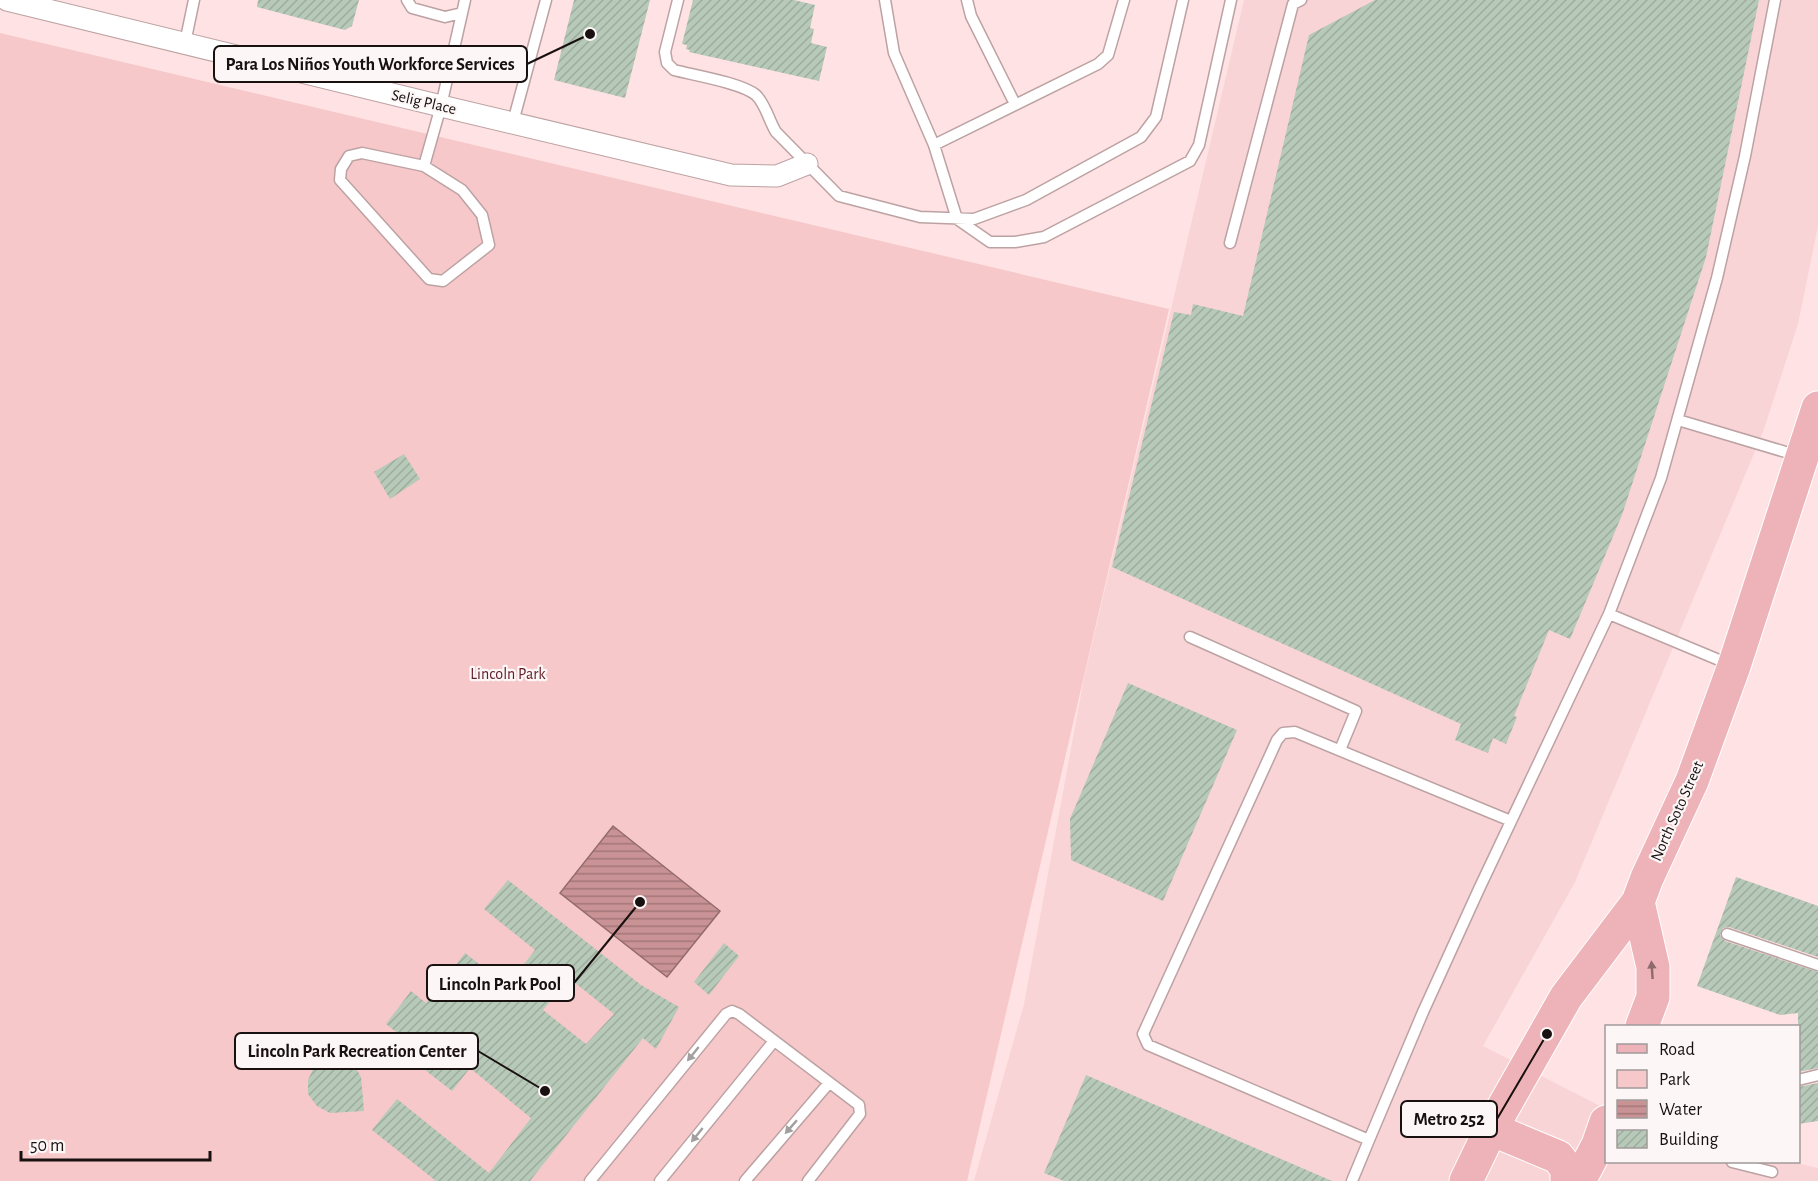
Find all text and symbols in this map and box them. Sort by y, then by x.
callout: Para Los Niños Youth Workforce Services [214,46,527,82]
text: Para Los Niños Youth Workforce Services [225,56,515,74]
street label: Selig Place [390,87,458,117]
park label: Lincoln Park [470,666,546,682]
street label: North Soto Street [1648,759,1706,863]
one-way arrow [1648,960,1657,979]
callout: Lincoln Park Pool [427,965,574,1001]
text: Lincoln Park Pool [439,976,561,994]
legend [1605,1025,1800,1163]
callout: Lincoln Park Recreation Center [235,1033,478,1069]
text: Road [1659,1041,1695,1059]
text: Lincoln Park Recreation Center [248,1043,467,1061]
one-way arrow [687,1046,700,1062]
text: Park [1659,1071,1691,1089]
callout: Metro 252 [1401,1101,1497,1137]
text: Water [1659,1101,1702,1119]
text: Metro 252 [1413,1111,1485,1129]
one-way arrow [785,1119,798,1134]
scale bar [21,1124,210,1162]
one-way arrow [691,1127,704,1142]
text: Building [1659,1131,1719,1149]
text: 50 m [30,1137,64,1155]

